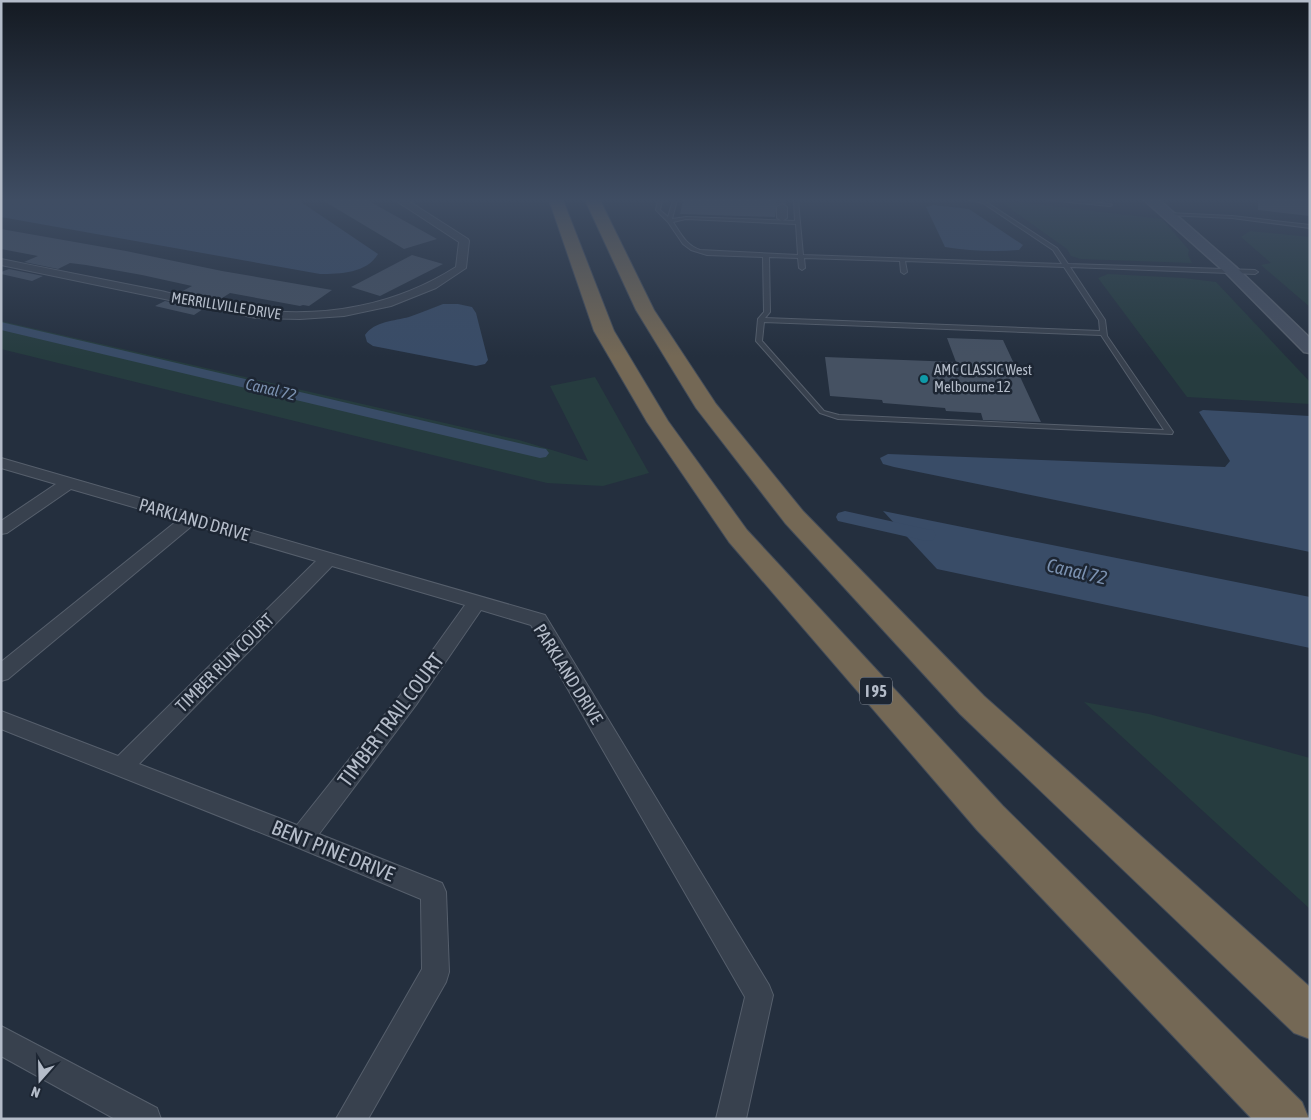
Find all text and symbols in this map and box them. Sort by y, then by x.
street label: MERRILLVILLE DRIVE [170,288,283,323]
place label: AMC CLASSIC West Melbourne 12 [934,361,1032,395]
marker: AMC CLASSIC West Melbourne 12 [918,373,930,385]
water label: Canal 72 [244,374,298,404]
street label: PARKLAND DRIVE [137,494,252,545]
water label: Canal 72 [1045,553,1109,589]
street label: TIMBER RUN COURT [171,609,278,716]
street label: PARKLAND DRIVE [529,620,608,728]
street label: TIMBER TRAIL COURT [332,648,448,791]
road number: I 95 [860,678,892,704]
street label: BENT PINE DRIVE [269,815,398,886]
north arrow [15,1055,65,1105]
text: N [29,1083,42,1101]

